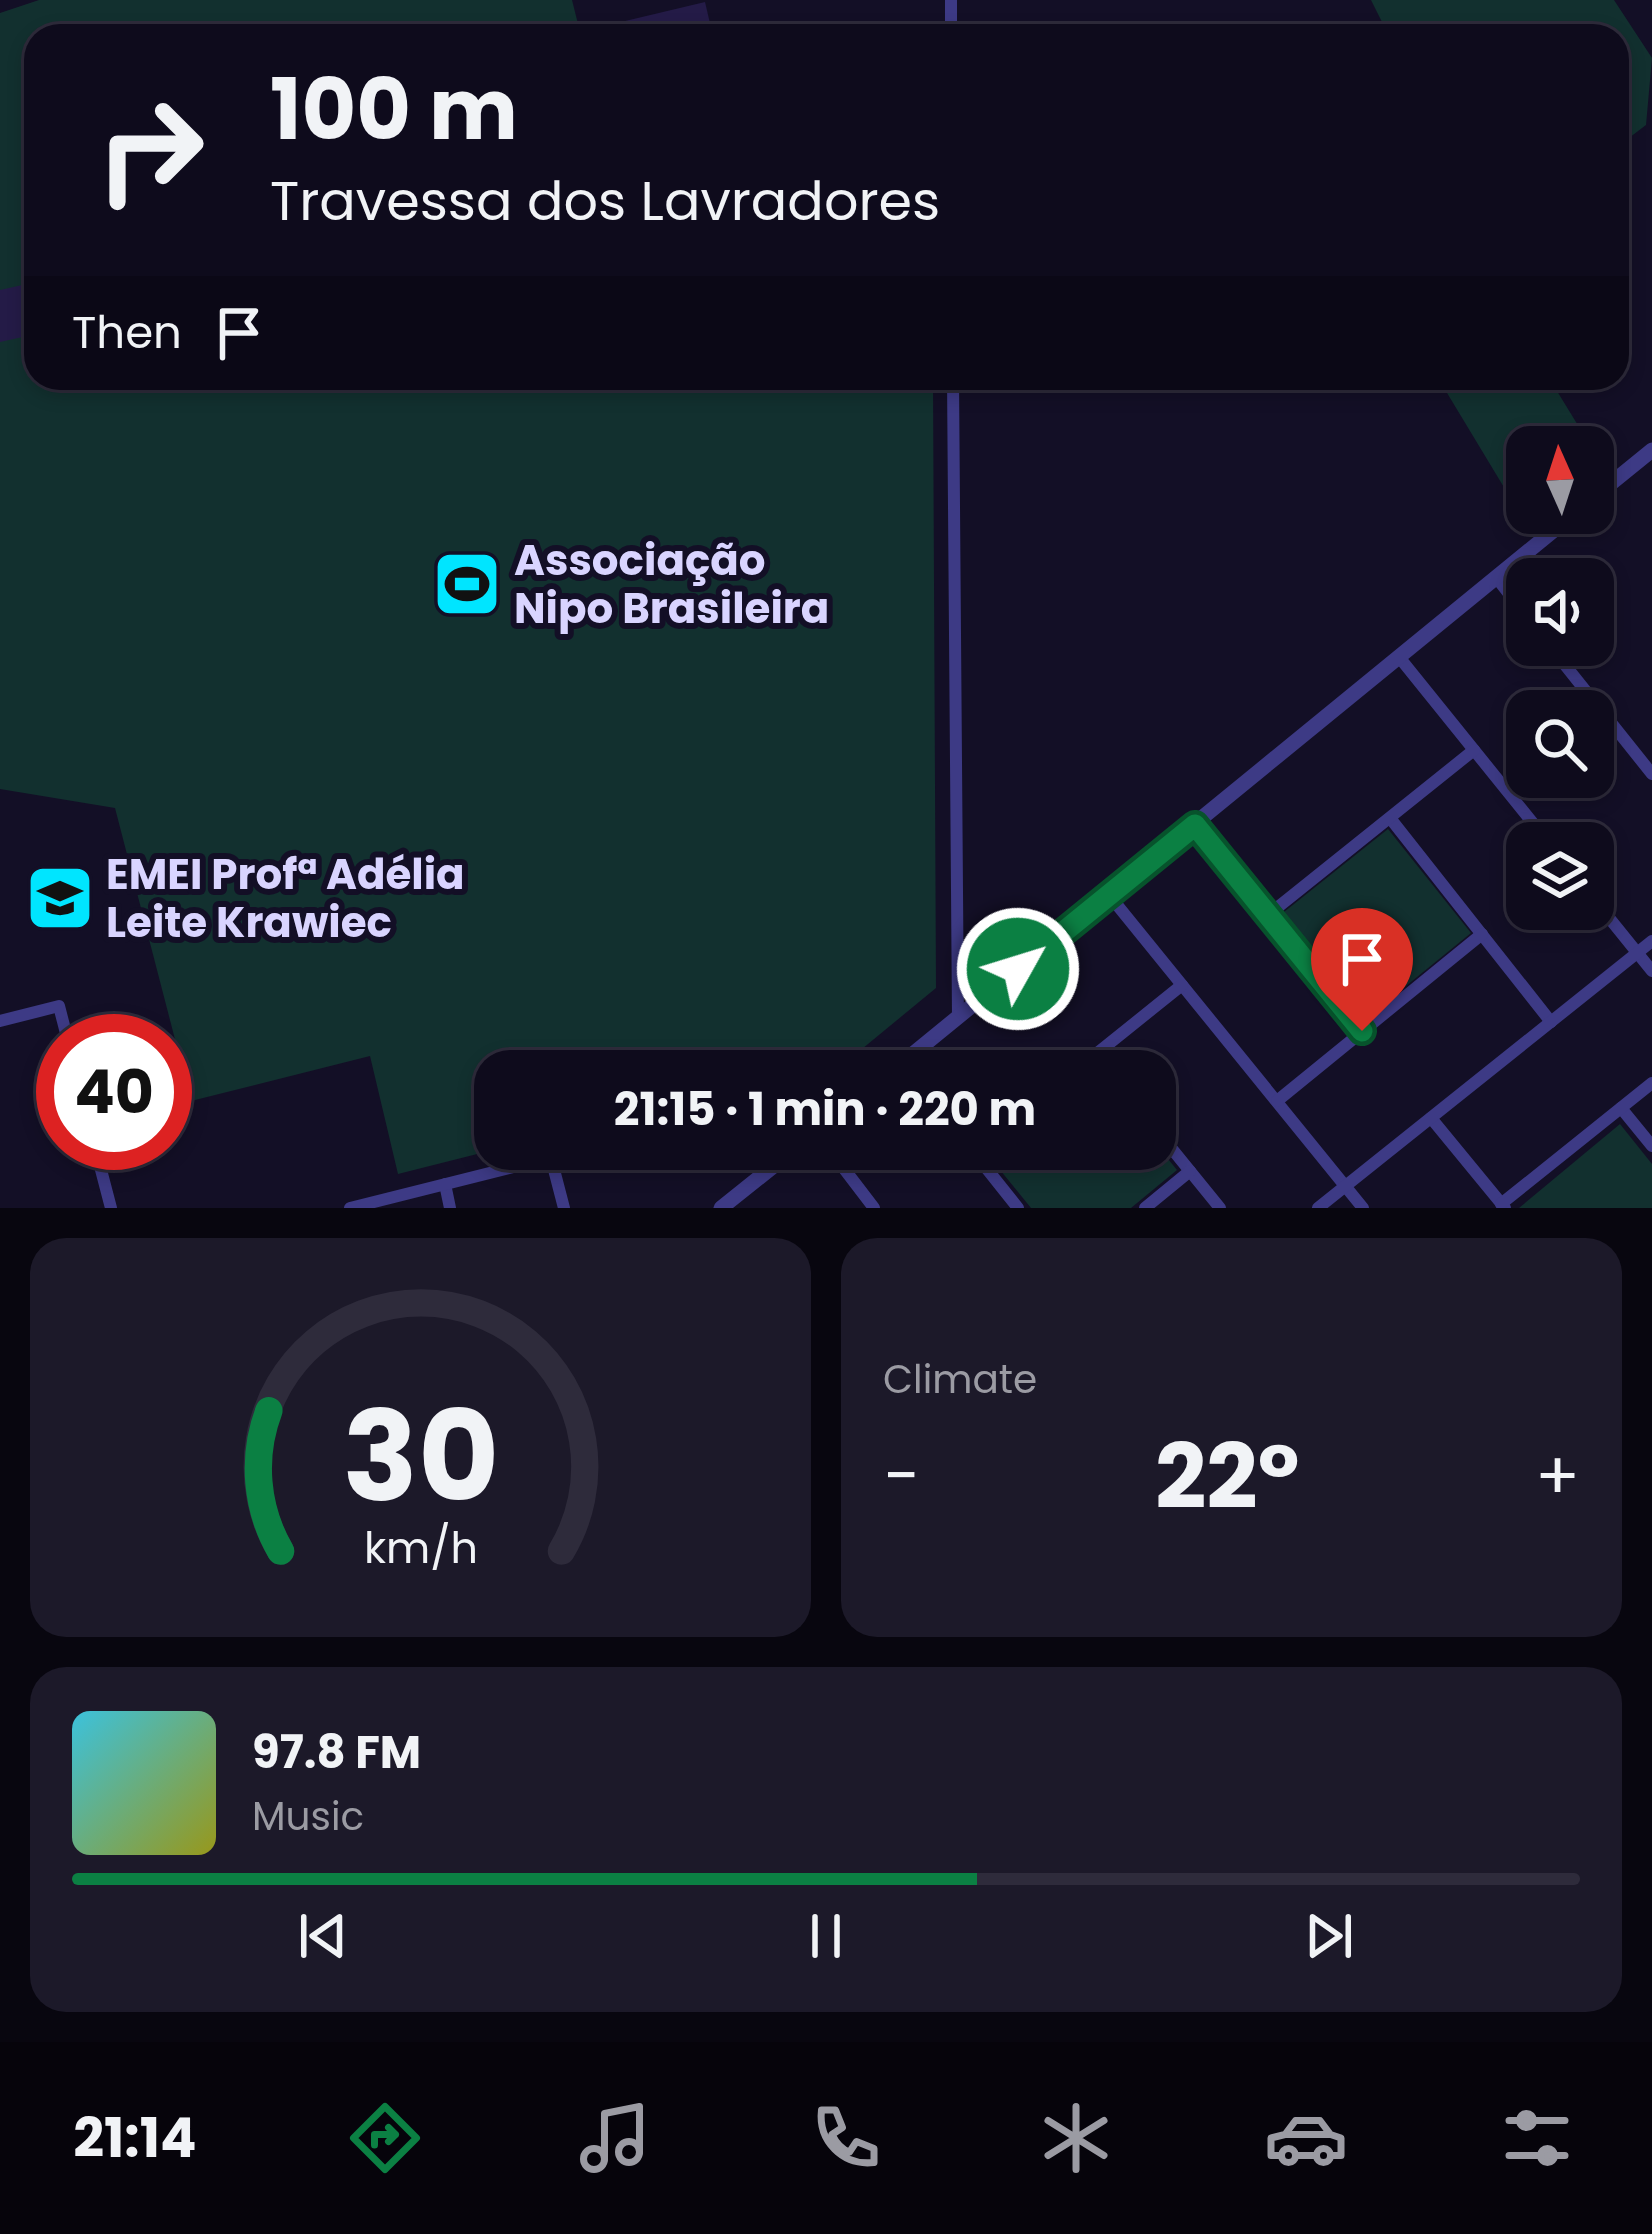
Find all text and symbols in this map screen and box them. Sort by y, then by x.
text: 100 m [270,51,518,168]
icon: right [72,72,228,228]
text: Travessa dos Lavradores [270,163,940,239]
icon: arrive [206,300,272,366]
text: Then [72,301,182,364]
north arrow [1506,426,1614,534]
map controls [1506,426,1614,930]
place label: Associação Nipo Brasileira [514,531,829,638]
sports icon: Associação Nipo Brasileira [432,549,502,619]
button: sound [1506,558,1614,666]
button: search [1506,690,1614,798]
button: layers [1506,822,1614,930]
place label: EMEI Profª Adélia Leite Krawiec [106,845,465,952]
school or university icon: EMEI Profª Adélia Leite Krawiec [25,863,95,933]
position arrow [955,906,1081,1032]
pin [1311,908,1413,1031]
icon: arrive [1329,926,1395,992]
speed limit sign: 40 [36,1014,192,1170]
text: 21:15 · 1 min · 220 m [614,1078,1036,1141]
text: Climate [883,1352,1037,1407]
text: 30 [342,1369,499,1544]
text: 22° [1155,1413,1299,1540]
text: − [883,1430,919,1522]
text: + [1535,1430,1580,1522]
text: km/h [363,1517,478,1577]
text: 97.8 FM [252,1721,421,1784]
text: Music [252,1789,364,1844]
icon: previous [290,1903,356,1969]
icon: pause [793,1903,859,1969]
icon: next [1296,1903,1362,1969]
icon: directions [343,2096,427,2180]
icon: music [573,2096,657,2180]
icon: phone [804,2096,888,2180]
icon: climate [1034,2096,1118,2180]
icon: car [1264,2096,1348,2180]
icon: filters [1495,2096,1579,2180]
text: 21:14 [73,2100,197,2176]

